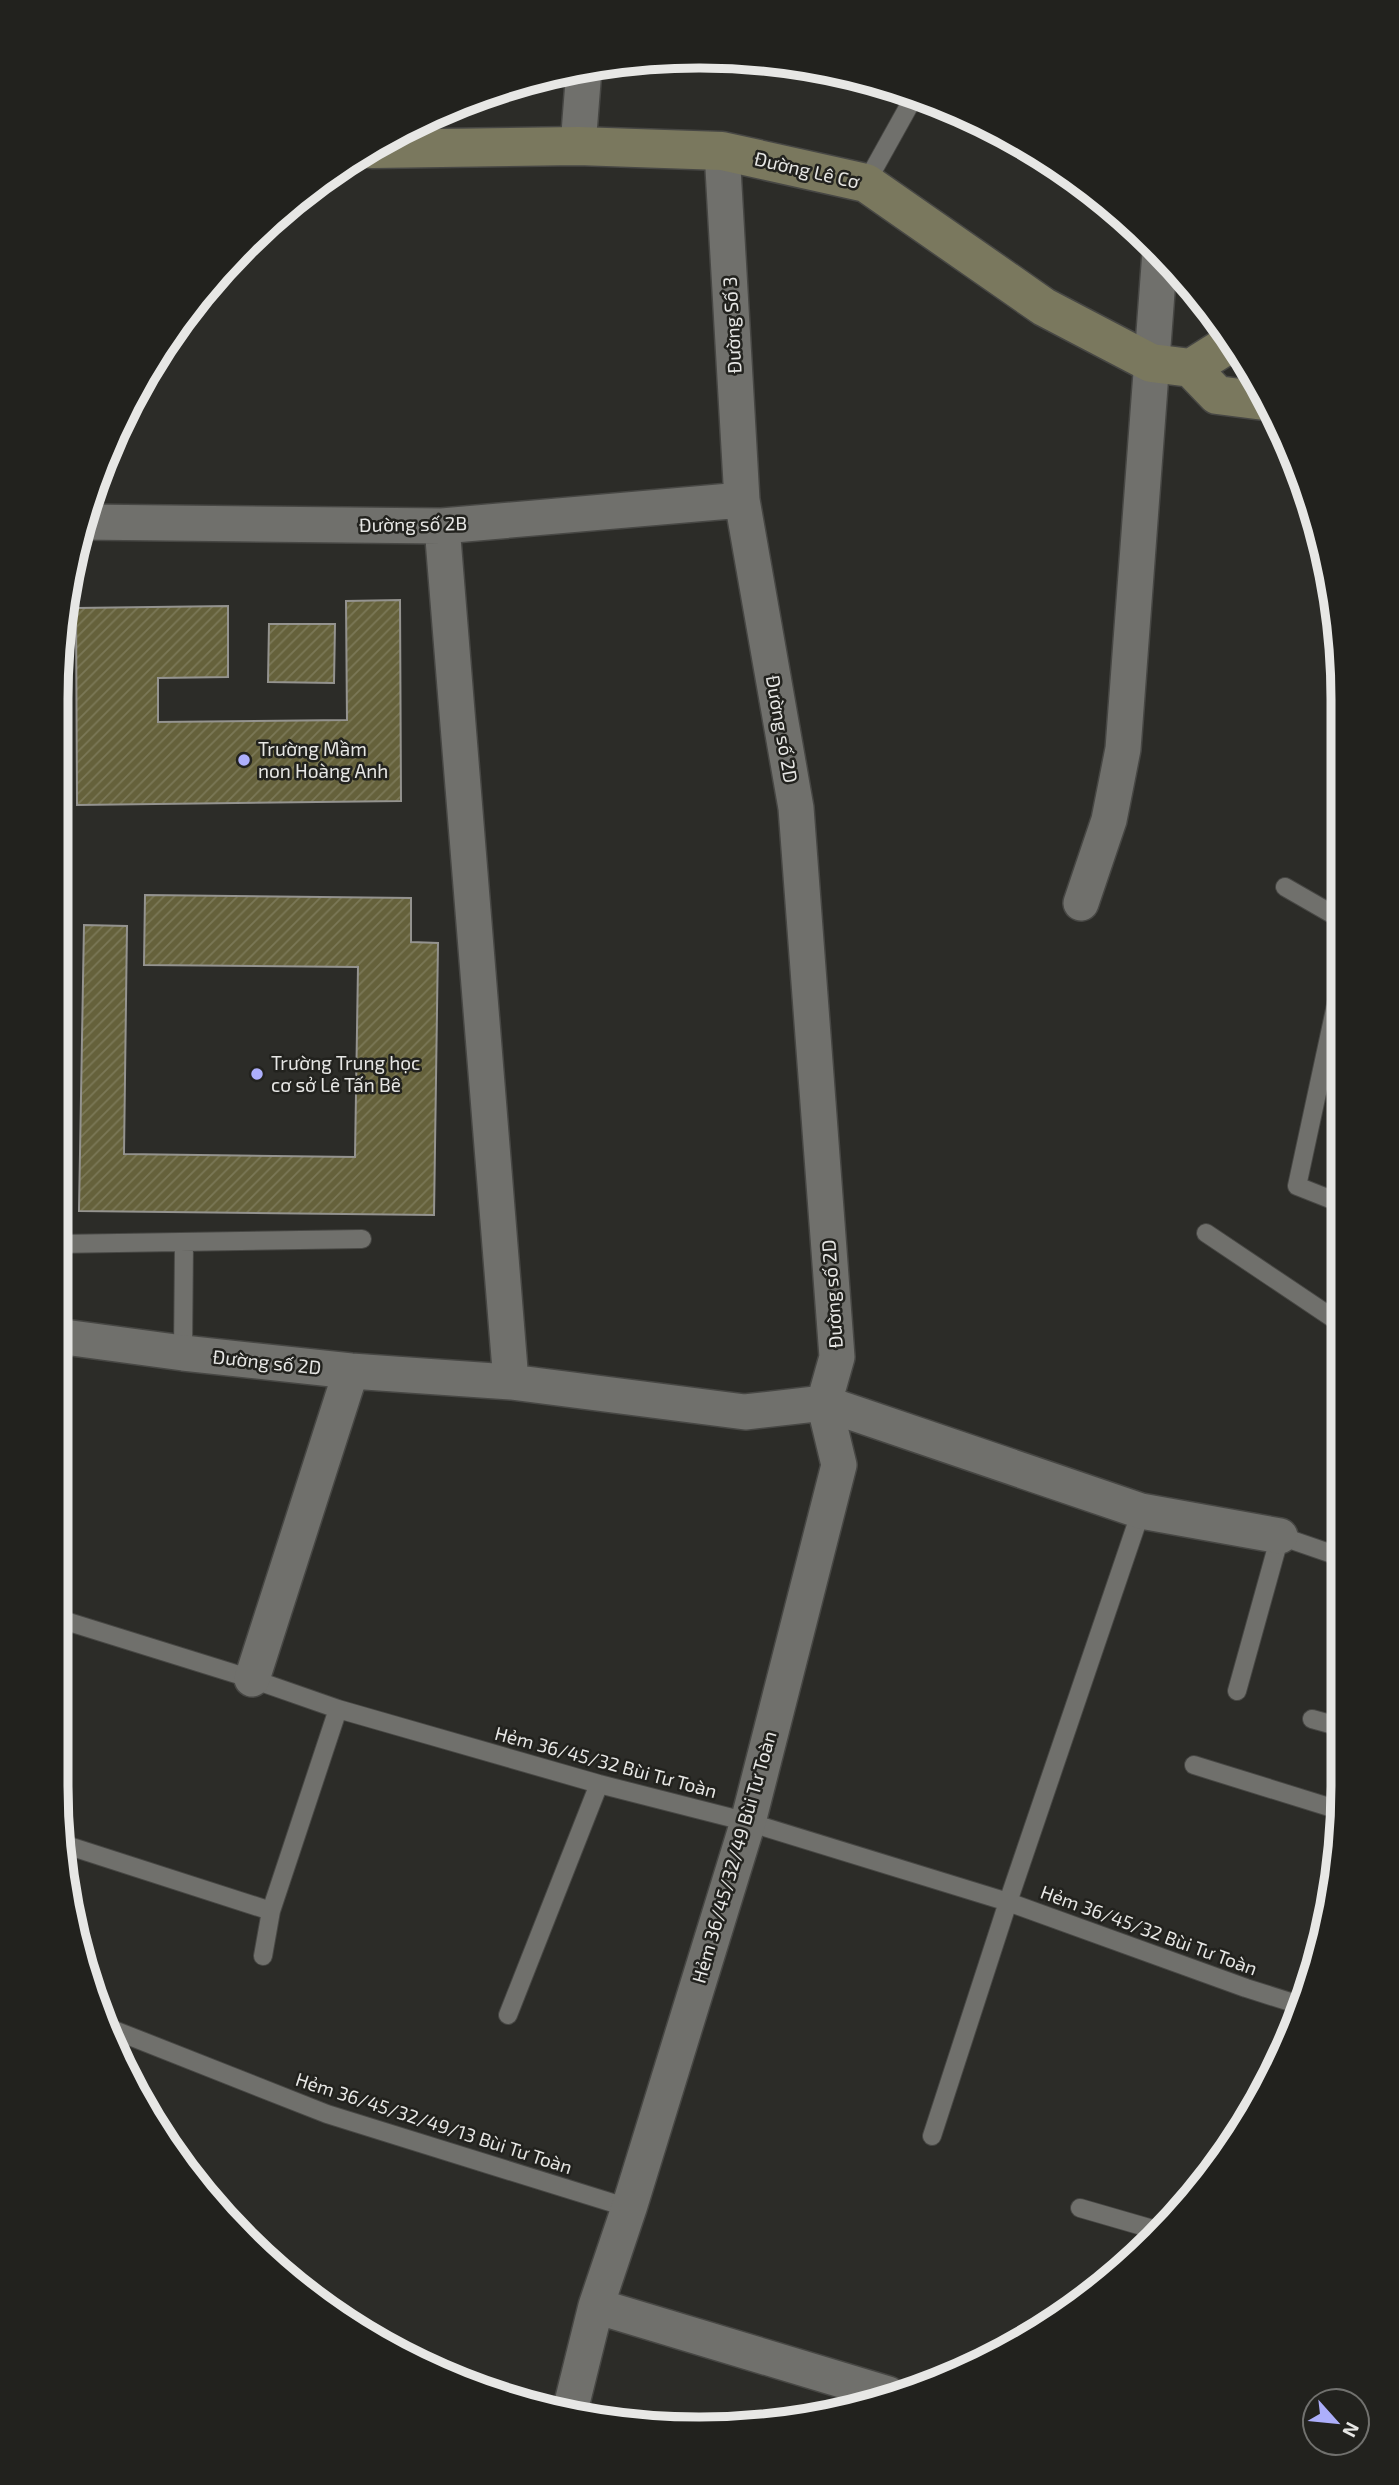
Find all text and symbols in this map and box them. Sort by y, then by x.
street label: Đường Lê Cơ [752,146,863,193]
street label: Đường Số 3 [717,276,746,374]
street label: Đường số 2B [359,511,467,536]
street label: Đường số 2D [762,673,803,785]
place label: Trường Mầm non Hoàng Anh [258,737,388,782]
marker: Trường Mầm non Hoàng Anh [236,752,252,768]
place label: Trường Trung học cơ sở Lê Tấn Bê [271,1051,420,1096]
marker: Trường Trung học cơ sở Lê Tấn Bê [249,1066,265,1082]
street label: Đường số 2D [816,1239,847,1349]
street label: Đường số 2D [212,1344,322,1379]
street label: Hẻm 36/45/32 Bùi Tư Toàn [493,1721,720,1802]
street label: Hẻm 36/45/32/49 Bùi Tư Toàn [686,1728,781,1986]
street label: Hẻm 36/45/32 Bùi Tư Toàn [1038,1880,1261,1979]
street label: Hẻm 36/45/32/49/13 Bùi Tư Toàn [293,2067,575,2178]
north arrow [1301,2387,1371,2457]
text: N [1338,2419,1365,2441]

